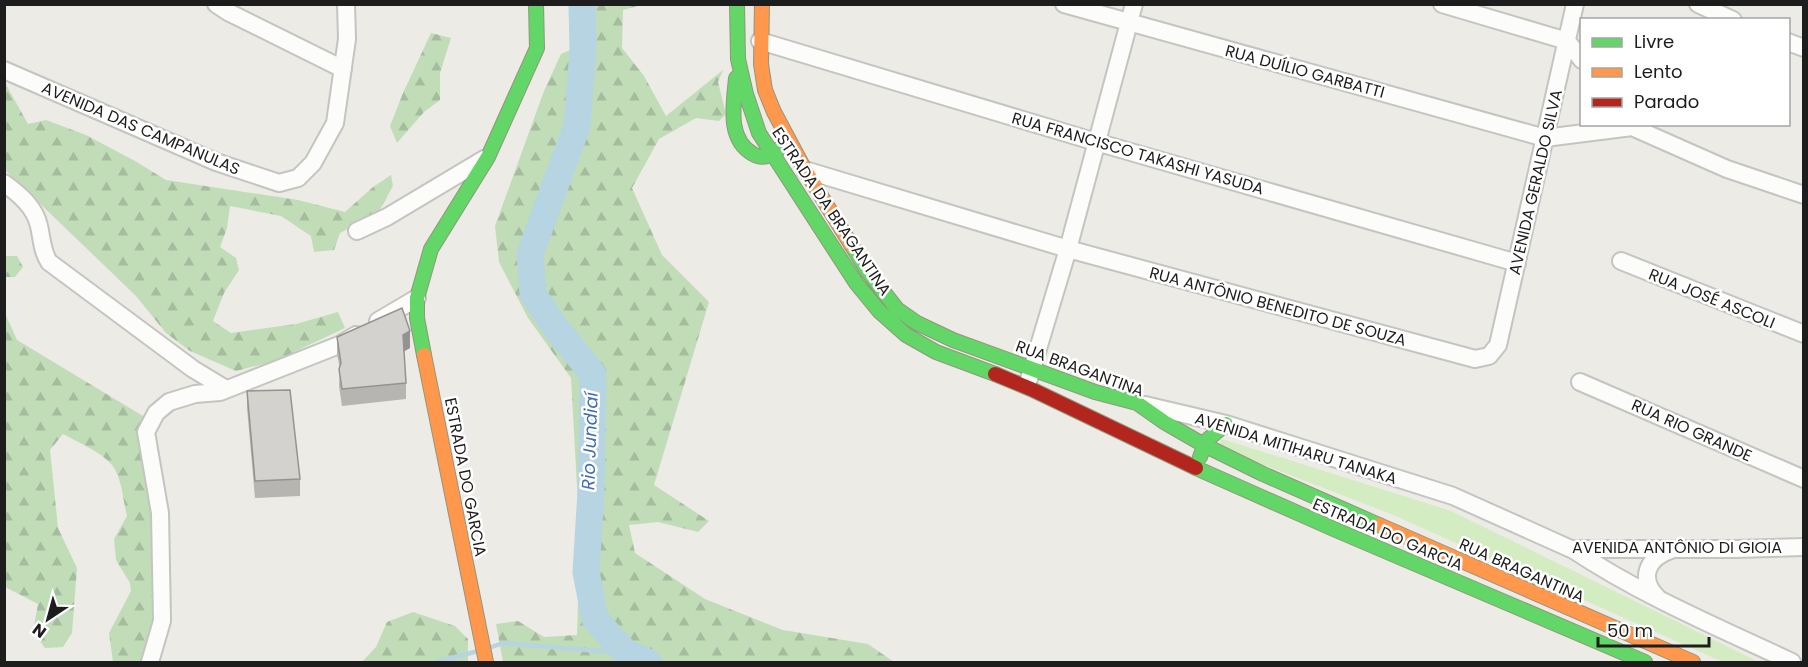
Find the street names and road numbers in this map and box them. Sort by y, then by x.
street label: RUA DUÍLIO GARBATTI [1223,39,1387,104]
street label: AVENIDA DAS CAMPANULAS [38,76,243,181]
street label: AVENIDA GERALDO SILVA [1503,87,1568,277]
street label: RUA FRANCISCO TAKASHI YASUDA [1009,106,1267,201]
street label: ESTRADA DA BRAGANTINA [766,122,897,300]
street label: RUA ANTÔNIO BENEDITO DE SOUZA [1147,261,1409,352]
street label: RUA JOSÉ ASCOLI [1645,263,1778,334]
street label: RUA BRAGANTINA [1012,335,1147,402]
street label: RUA RIO GRANDE [1628,394,1756,467]
street label: ESTRADA DO GARCIA [439,396,492,559]
street label: AVENIDA MITIHARU TANAKA [1192,407,1400,490]
street label: ESTRADA DO GARCIA [1309,492,1467,577]
street label: RUA BRAGANTINA [1455,532,1588,609]
street label: AVENIDA ANTÔNIO DI GIOIA [1572,536,1782,559]

